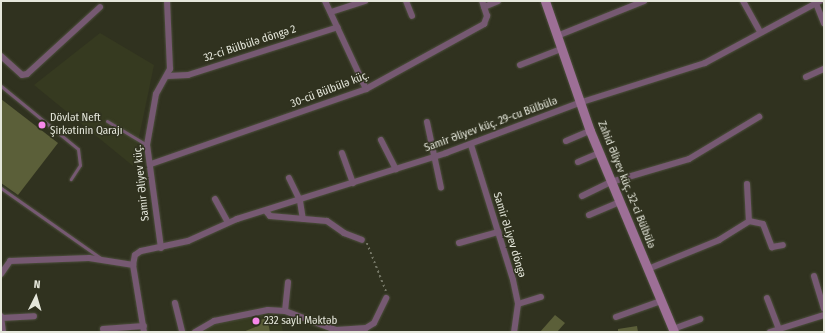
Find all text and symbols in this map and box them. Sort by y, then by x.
street label: 32-ci Bülbülə döngə 2 [202,23,298,65]
street label: 30-cü Bülbülə küç. [289,69,371,111]
street label: Samir Əliyev küç. 29-cu Bülbülə [423,95,559,155]
place label: Dövlət Neft Şirkətinin Qarajı [50,112,122,138]
street label: Zahid Əliyev küç. 32-ci Bülbülə [594,119,658,251]
marker: Dövlət Neft Şirkətinin Qarajı [37,120,47,130]
street label: Samir Əliyev küç. [131,144,153,222]
street label: Samir ƏLiyev döngə [490,191,528,279]
north arrow [16,277,56,317]
text: N [33,278,41,291]
place label: 232 saylı Məktəb [264,314,337,328]
marker: 232 saylı Məktəb [251,316,261,326]

